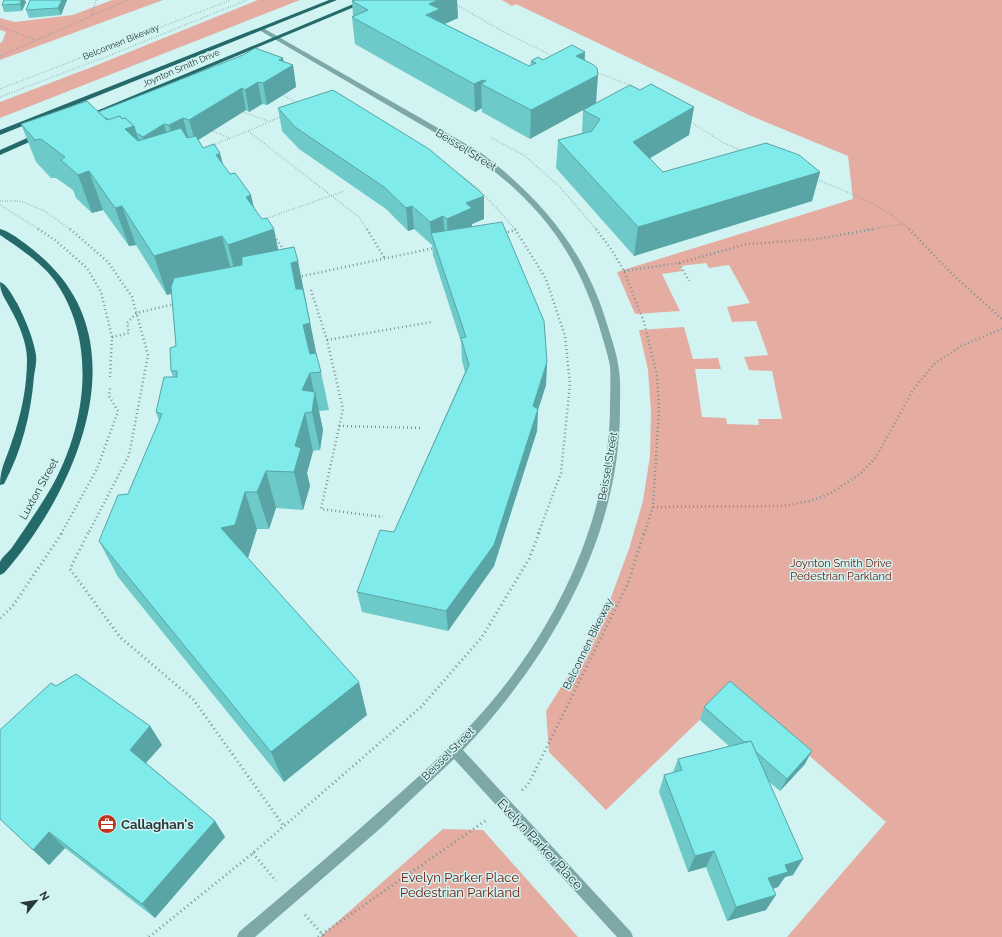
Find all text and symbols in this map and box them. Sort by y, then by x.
street label: Belconnen Bikeway [81,22,161,62]
street label: Joynton Smith Drive [141,47,222,89]
street label: Beissel Street [433,126,499,174]
street label: Beissel Street [596,430,620,501]
street label: Luxton Street [17,456,61,522]
park label: Joynton Smith Drive Pedestrian Parkland [790,557,892,583]
street label: Belconnen Bikeway [560,596,616,692]
street label: Beissel Street [419,725,477,783]
street label: Evelyn Parker Place [494,796,586,893]
office icon: Callaghan's [96,813,118,835]
place label: Callaghan's [121,817,194,832]
park label: Evelyn Parker Place Pedestrian Parkland [400,870,520,900]
north arrow [16,881,56,921]
text: N [36,889,52,903]

